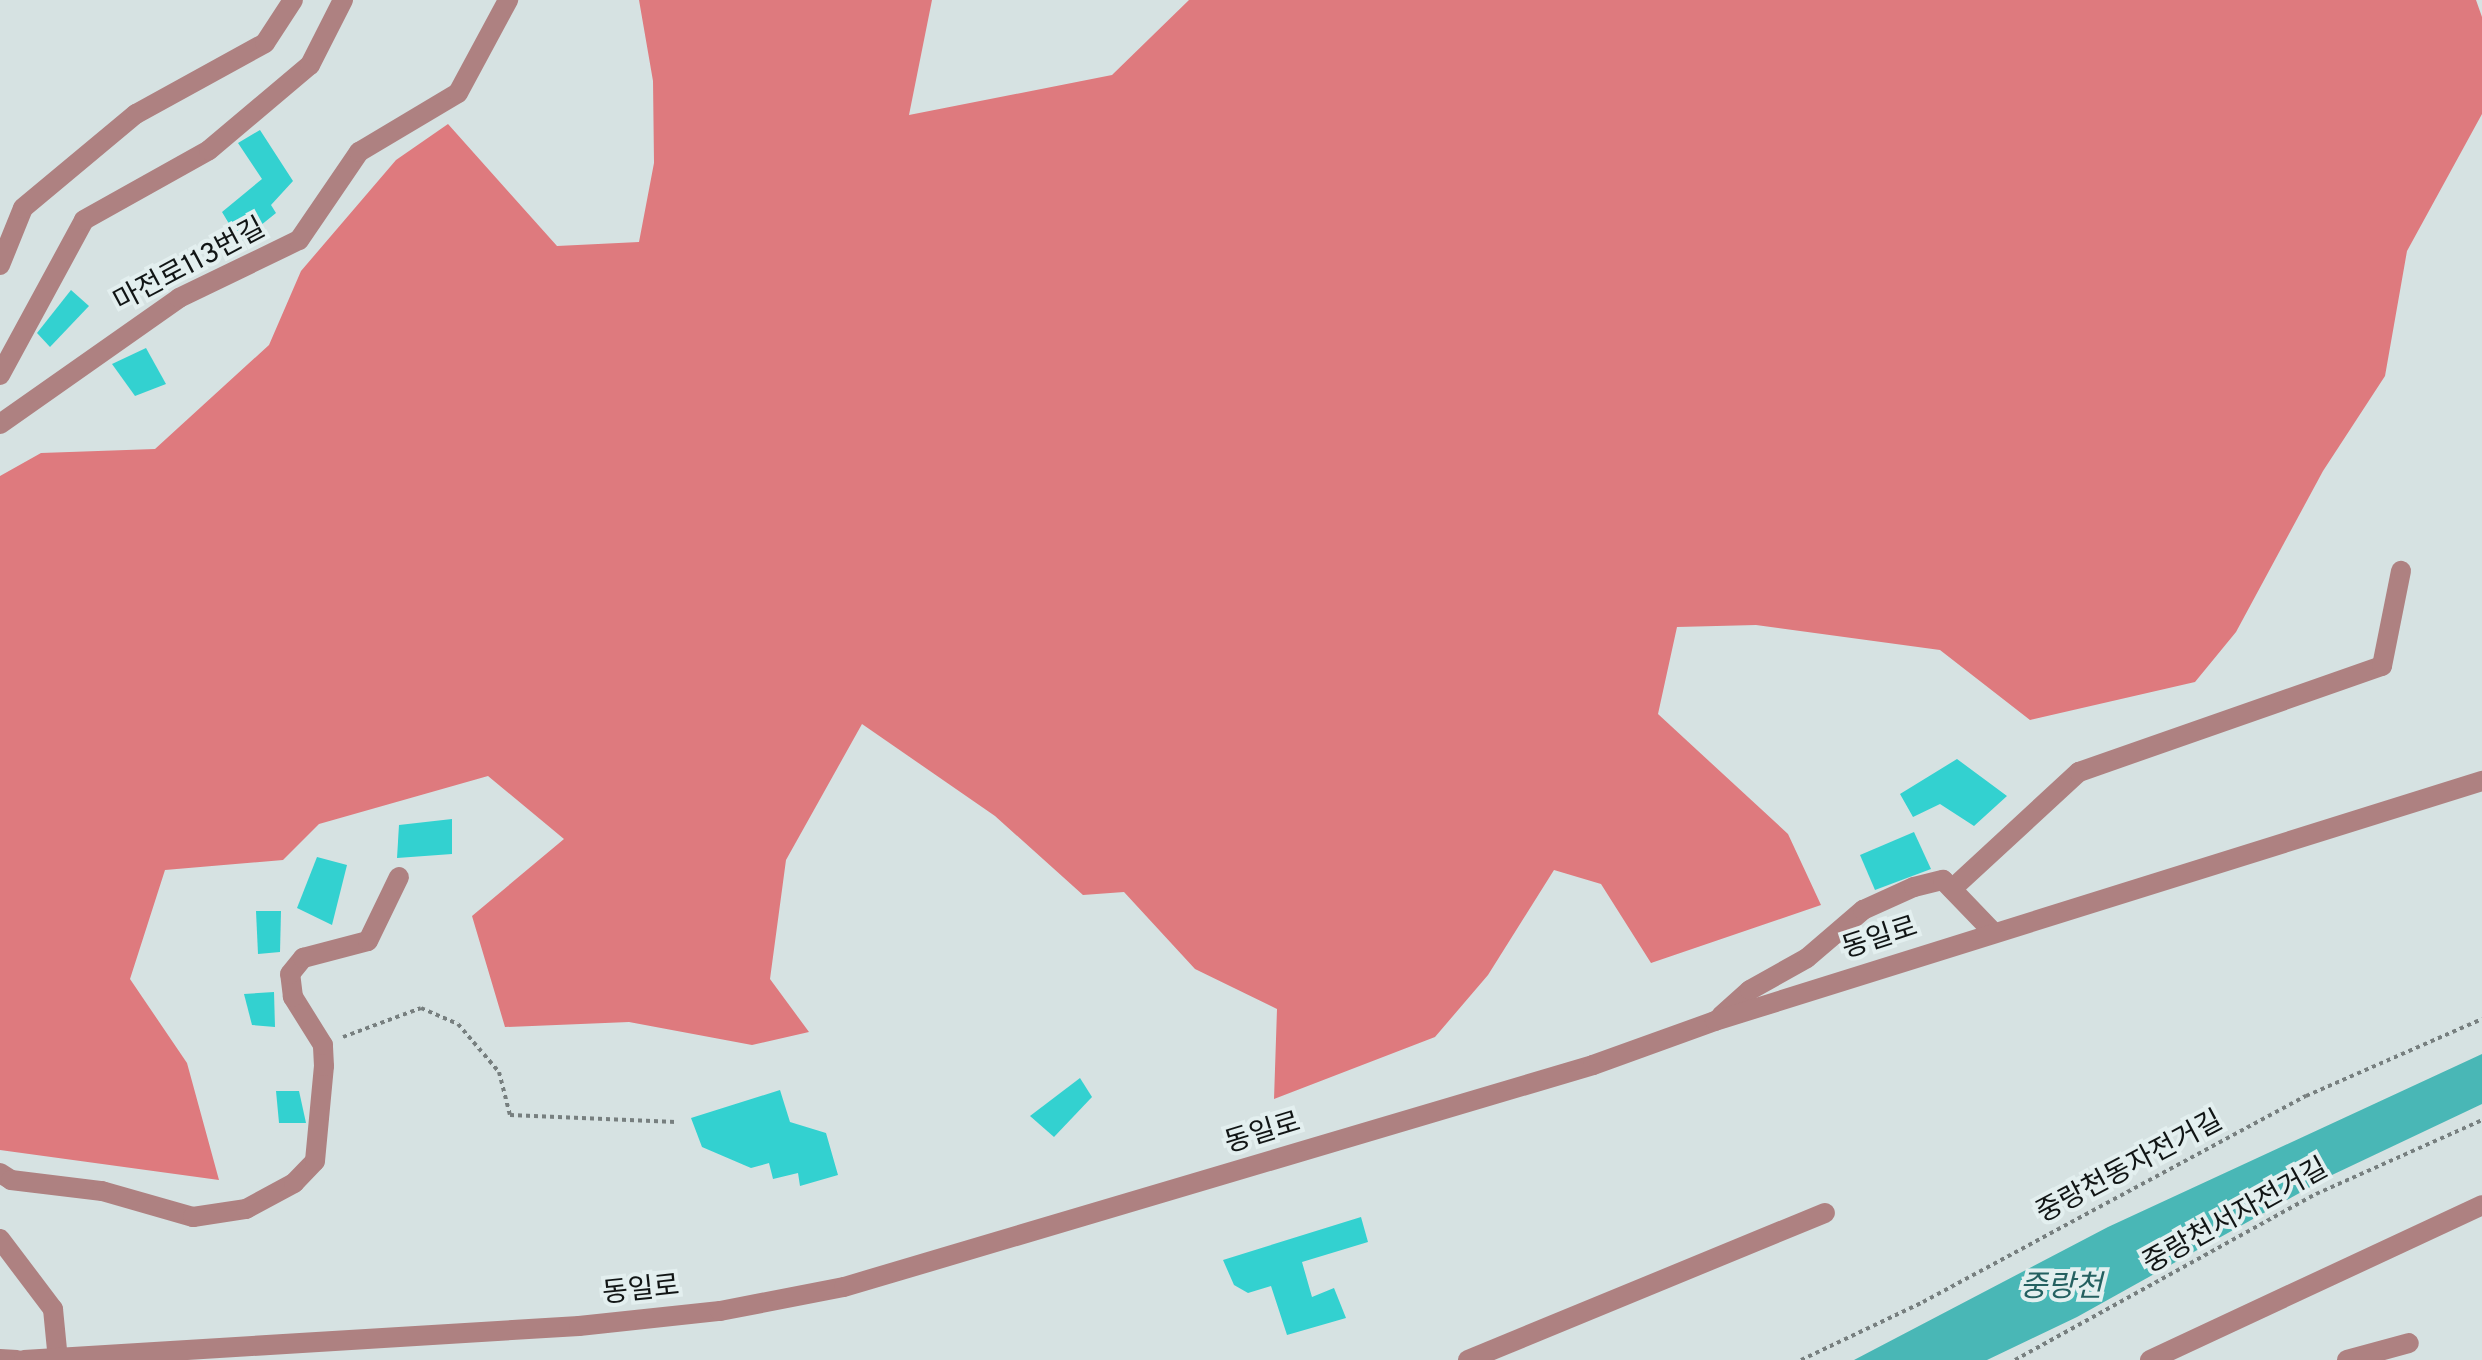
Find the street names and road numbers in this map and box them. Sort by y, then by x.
street label: 마전로113번길 [109,212,271,320]
street label: 동일로 [1838,911,1922,967]
street label: 중랑천동자전거길 [2031,1105,2229,1231]
street label: 동일로 [1221,1107,1305,1161]
street label: 중랑천서자전거길 [2138,1152,2334,1282]
street label: 동일로 [601,1270,681,1312]

